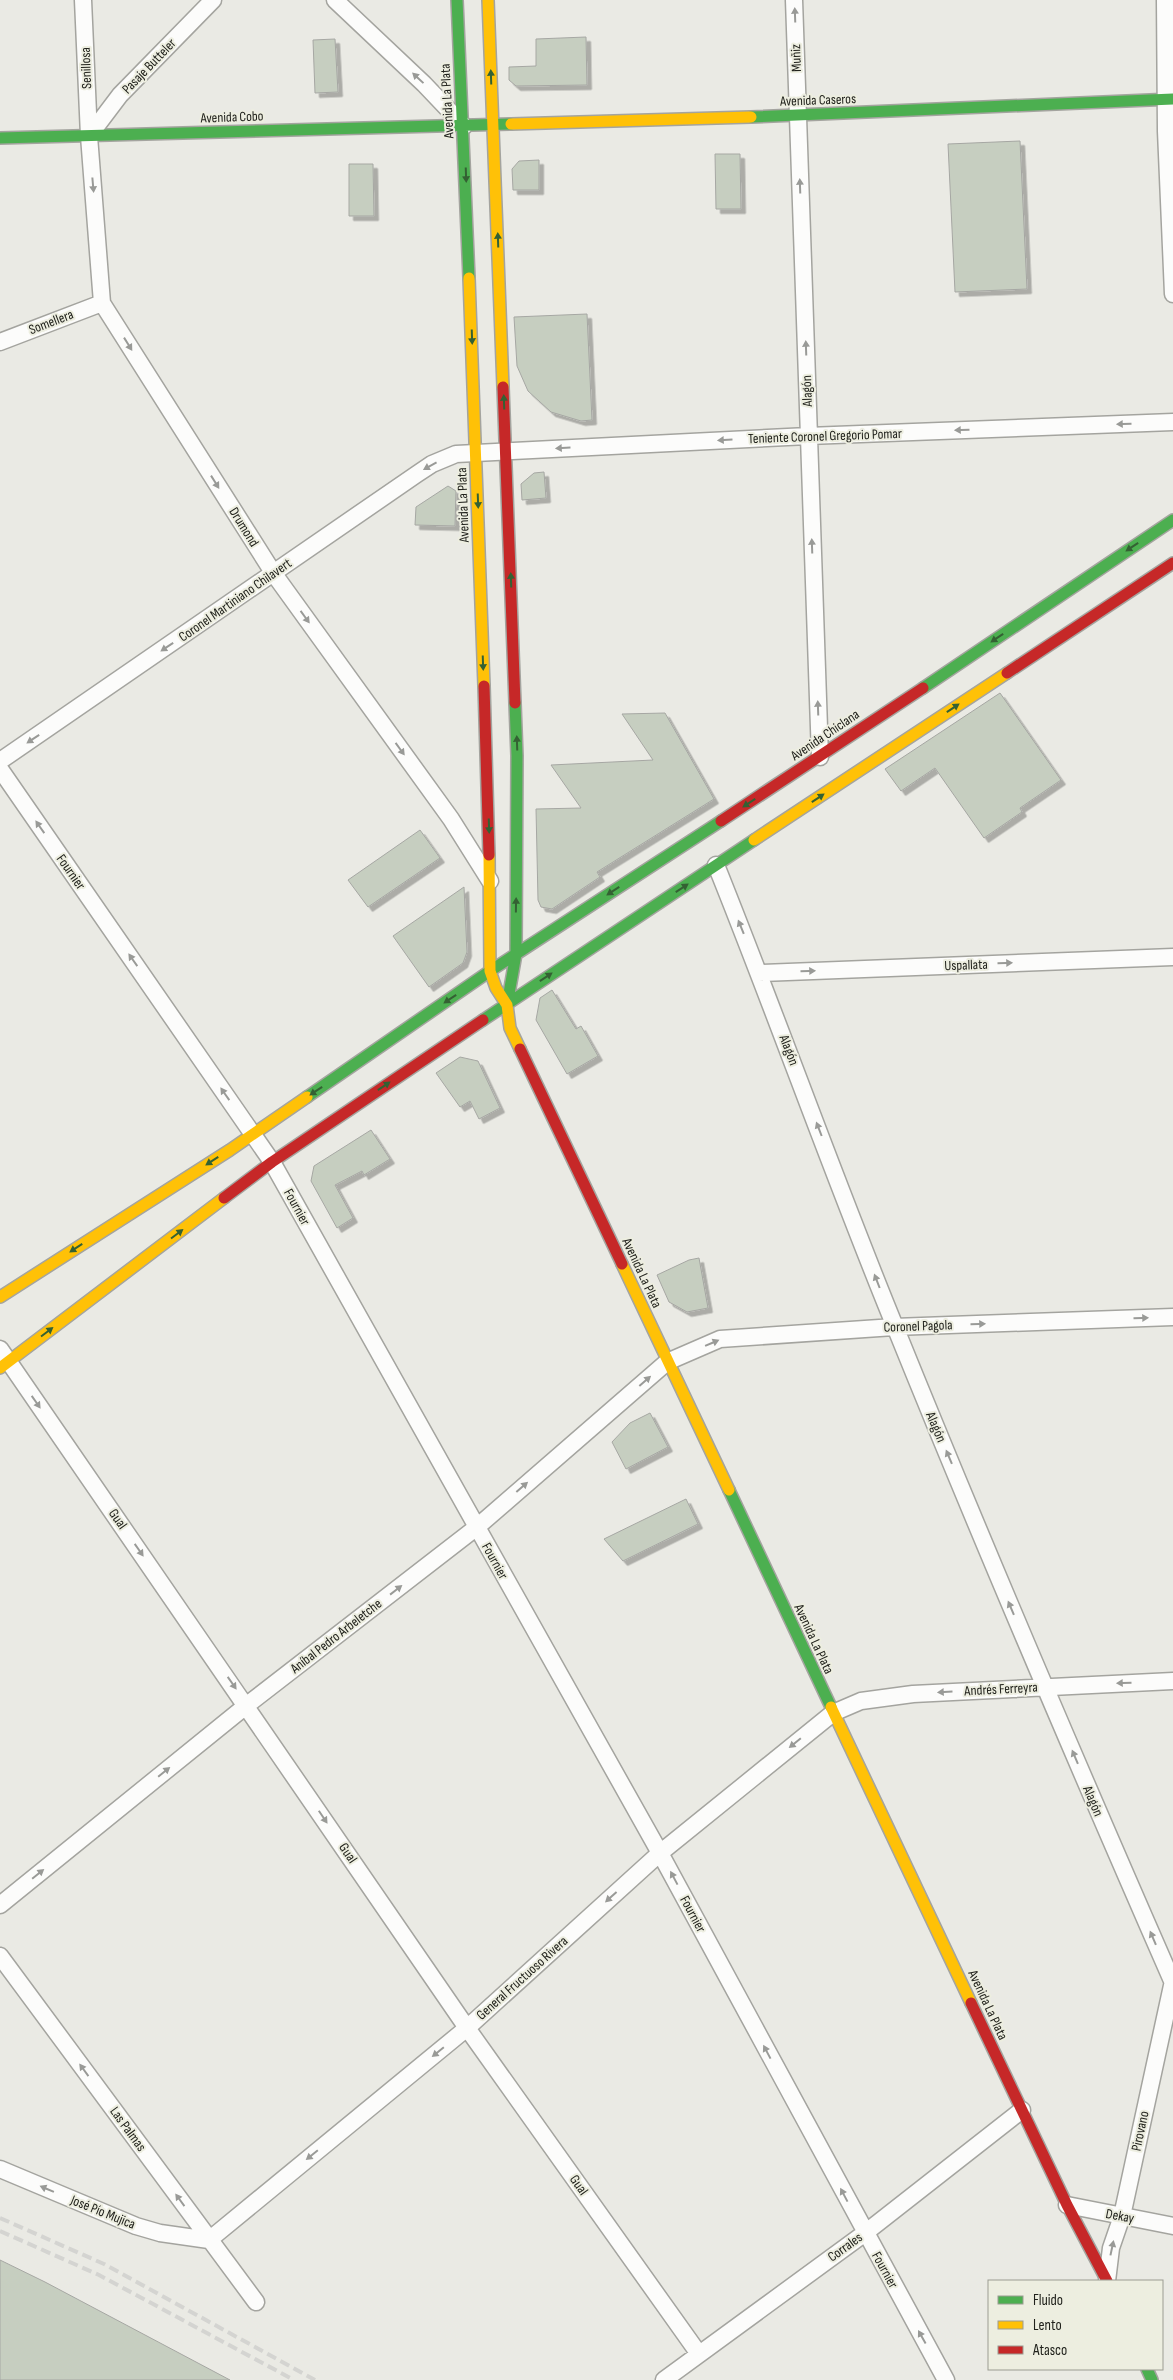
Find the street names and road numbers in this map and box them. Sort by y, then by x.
street label: Pasaje Butteler [118,35,180,97]
street label: Muñiz [787,44,805,72]
street label: Senillosa [77,47,95,89]
street label: Avenida La Plata [437,63,458,140]
street label: Avenida Caseros [779,90,856,110]
street label: Avenida Cobo [199,107,264,127]
street label: Somellera [26,306,76,338]
street label: Alagón [798,375,816,408]
street label: Teniente Coronel Gregorio Pomar [748,425,902,447]
street label: Avenida La Plata [453,467,473,544]
street label: Drumond [225,504,263,550]
street label: Coronel Martiniano Chilavert [175,555,295,645]
street label: Avenida Chiclana [787,706,863,765]
street label: Fournier [53,851,89,893]
street label: Uspallata [944,956,988,974]
street label: Alagón [775,1031,803,1068]
street label: Fournier [280,1186,314,1228]
street label: Avenida La Plata [618,1234,666,1311]
street label: Coronel Pagola [883,1316,953,1336]
street label: Alagón [922,1408,950,1445]
street label: Gual [105,1506,131,1532]
street label: Fournier [478,1540,512,1582]
street label: Aníbal Pedro Arbeletche [286,1595,385,1678]
street label: Avenida La Plata [790,1600,838,1677]
street label: Andrés Ferreyra [963,1679,1038,1699]
street label: Alagón [1079,1782,1107,1819]
street label: Gual [335,1840,361,1866]
street label: Fournier [676,1893,710,1935]
street label: General Fructuoso Rivera [473,1932,571,2024]
street label: Avenida La Plata [964,1966,1012,2043]
street label: Las Palmas [106,2103,150,2155]
street label: Pirovano [1127,2109,1153,2153]
street label: Gual [566,2172,592,2198]
street label: José Pío Mujica [67,2191,138,2233]
street label: Dekay [1104,2205,1136,2227]
street label: Corrales [824,2229,866,2265]
street label: Fournier [868,2249,902,2291]

